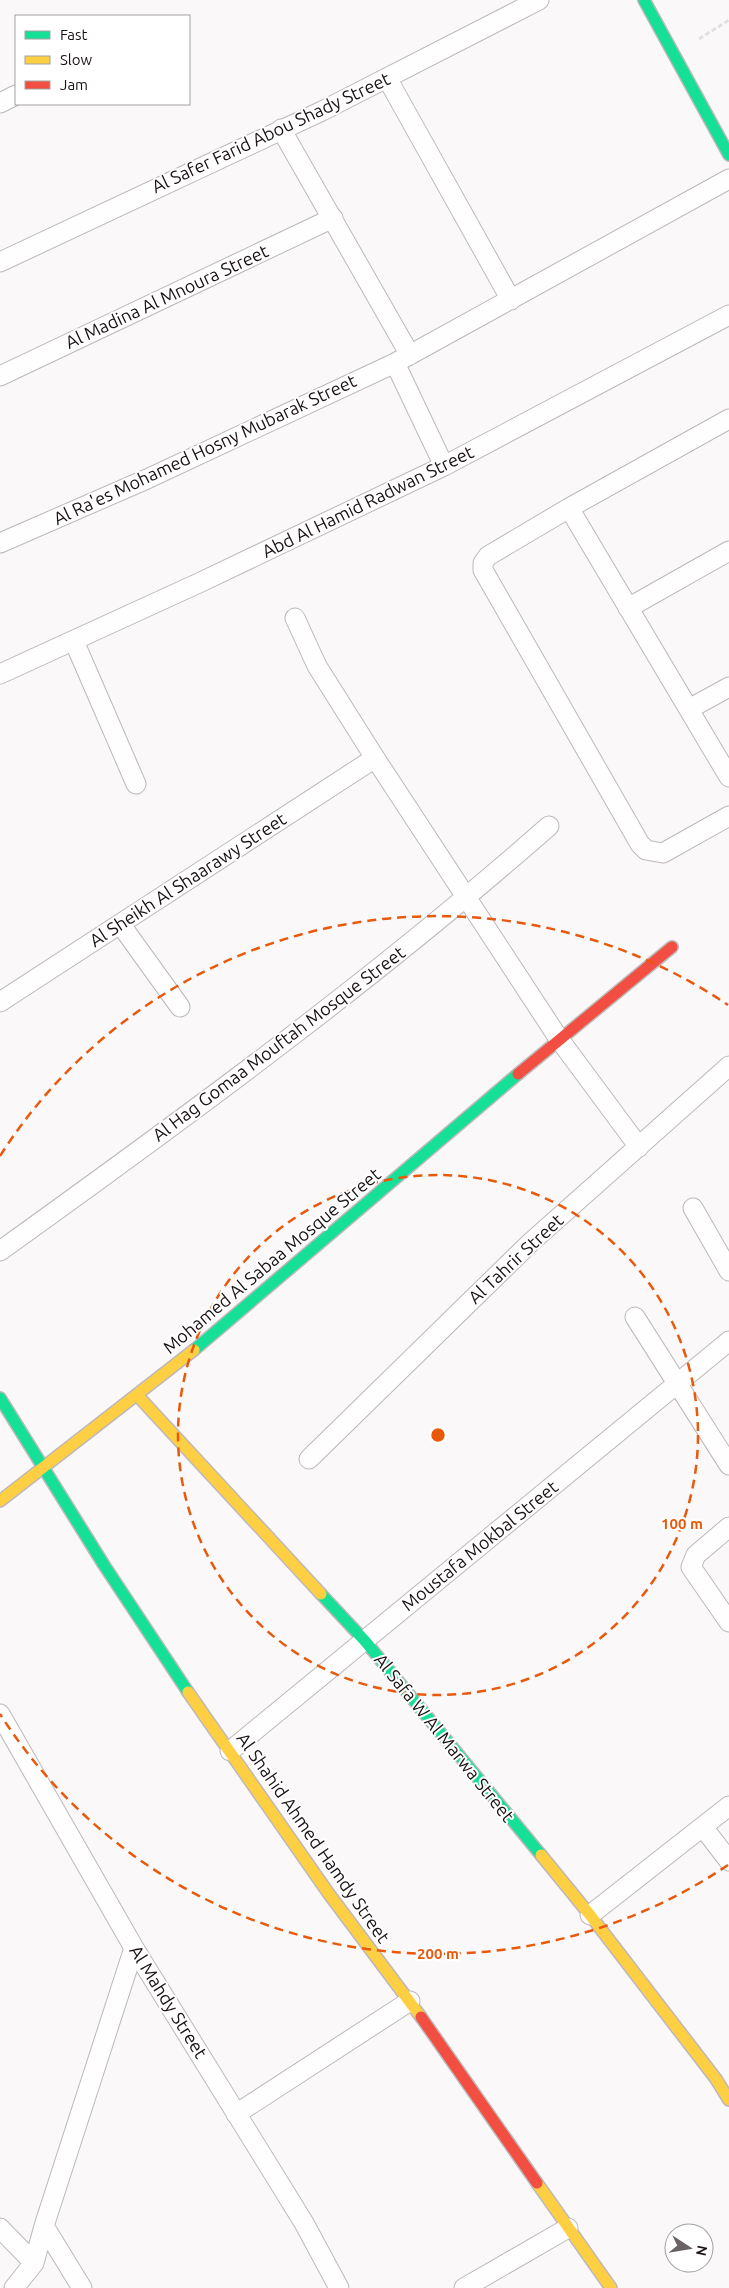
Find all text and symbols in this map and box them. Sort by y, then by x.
legend [15,15,190,105]
text: Fast [60,26,88,43]
text: Slow [60,51,93,68]
street label: Al Safer Farid Abou Shady Street [148,68,393,196]
text: Jam [60,76,88,93]
street label: Al Madina Al Mnoura Street [62,240,271,352]
street label: Al Ra'es Mohamed Hosny Mubarak Street [50,370,359,528]
street label: Abd Al Hamid Radwan Street [259,441,476,561]
street label: Al Sheikh Al Shaarawy Street [85,808,289,950]
street label: Al Hag Gomaa Mouftah Mosque Street [148,942,408,1145]
street label: Mohamed Al Sabaa Mosque Street [159,1163,384,1357]
street label: Al Tahrir Street [464,1209,567,1307]
centre of rings [429,1426,447,1444]
street label: Moustafa Mokbal Street [397,1476,561,1614]
text: 100 m [661,1515,703,1532]
street label: Al Safa W Al Marwa Street [371,1649,519,1825]
street label: Al Shahid Ahmed Hamdy Street [233,1729,394,1946]
street label: Al Mahdy Street [126,1941,212,2062]
text: 200 m [417,1945,459,1962]
north arrow [664,2223,714,2273]
text: N [693,2244,711,2257]

